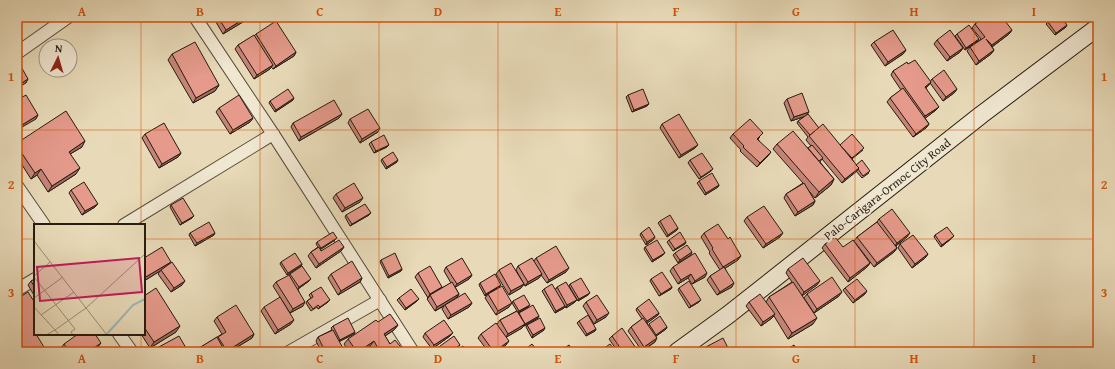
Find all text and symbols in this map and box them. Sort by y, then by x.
text: A [78,2,87,21]
text: B [196,2,204,21]
text: C [316,2,324,21]
text: D [434,2,442,21]
text: E [555,2,562,21]
text: F [673,2,680,21]
text: G [792,2,800,21]
text: H [909,2,919,21]
text: I [1032,2,1036,21]
north arrow [38,38,78,78]
text: N [55,40,64,56]
text: 1 [8,67,14,86]
text: 1 [1101,67,1107,86]
street label: Palo-Carigara-Ormoc City Road [820,134,954,244]
text: 2 [8,175,15,194]
text: 2 [1101,175,1108,194]
inset map [34,224,145,335]
text: 3 [8,283,14,302]
text: 3 [1101,283,1107,302]
text: A [78,349,87,368]
text: B [196,349,204,368]
text: C [316,349,324,368]
text: D [434,349,442,368]
text: E [555,349,562,368]
text: F [673,349,680,368]
text: G [792,349,800,368]
text: H [909,349,919,368]
text: I [1032,349,1036,368]

